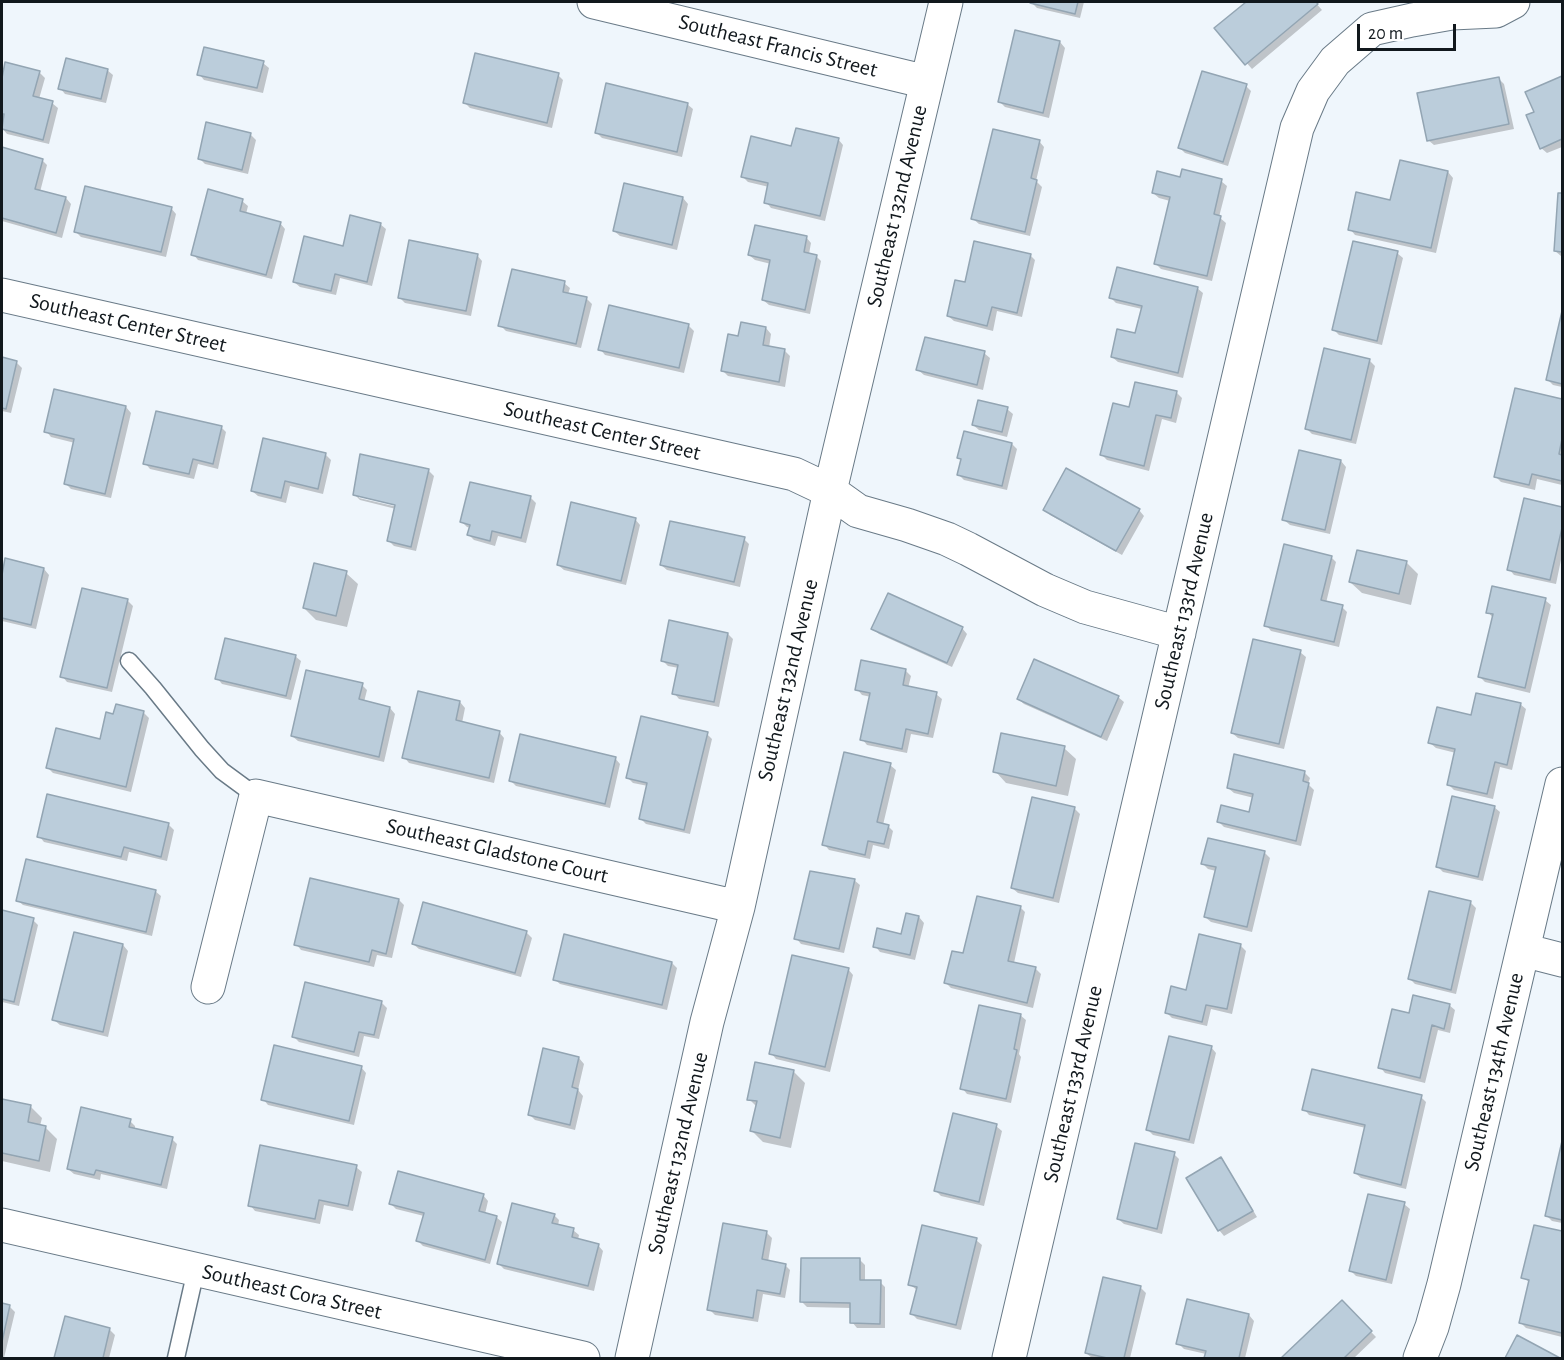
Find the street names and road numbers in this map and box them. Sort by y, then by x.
street label: Southeast Francis Street [676,9,880,83]
street label: Southeast 132nd Avenue [861,102,933,310]
street label: Southeast Center Street [27,287,229,359]
street label: Southeast Center Street [501,395,703,467]
street label: Southeast 133rd Avenue [1148,510,1220,712]
street label: Southeast 132nd Avenue [752,576,824,784]
street label: Southeast Gladstone Court [383,813,611,889]
street label: Southeast 134th Avenue [1458,970,1530,1174]
street label: Southeast 133rd Avenue [1037,983,1109,1185]
street label: Southeast 132nd Avenue [642,1049,714,1257]
street label: Southeast Cora Street [200,1258,384,1326]

